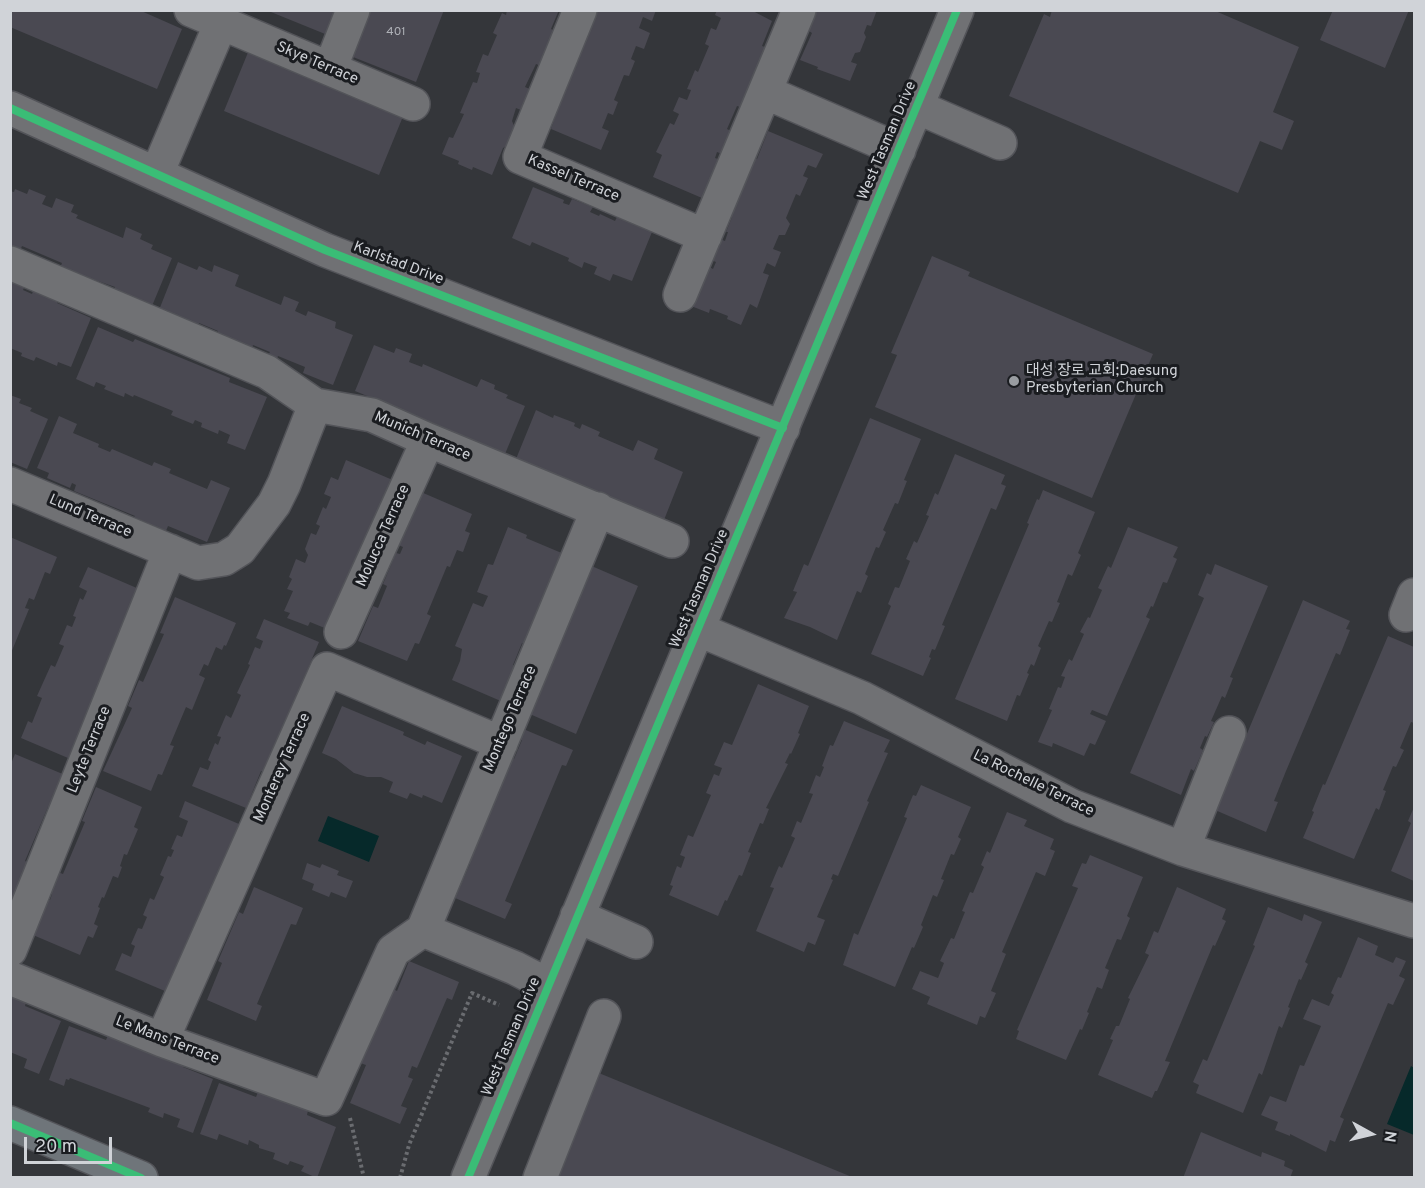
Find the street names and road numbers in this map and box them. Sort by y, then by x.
street label: Skye Terrace [273,39,361,89]
street label: West Tasman Drive [855,79,921,203]
street label: Kassel Terrace [525,152,621,206]
street label: Karlstad Drive [350,238,446,290]
street label: Munich Terrace [371,409,473,465]
street label: Molucca Terrace [353,482,415,590]
street label: Lund Terrace [46,491,134,543]
street label: West Tasman Drive [667,527,733,651]
street label: Montego Terrace [481,663,541,775]
street label: Leyte Terrace [64,704,116,796]
street label: Monterey Terrace [251,711,315,825]
street label: La Rochelle Terrace [970,747,1096,821]
street label: West Tasman Drive [479,975,545,1099]
street label: Le Mans Terrace [113,1013,221,1069]

